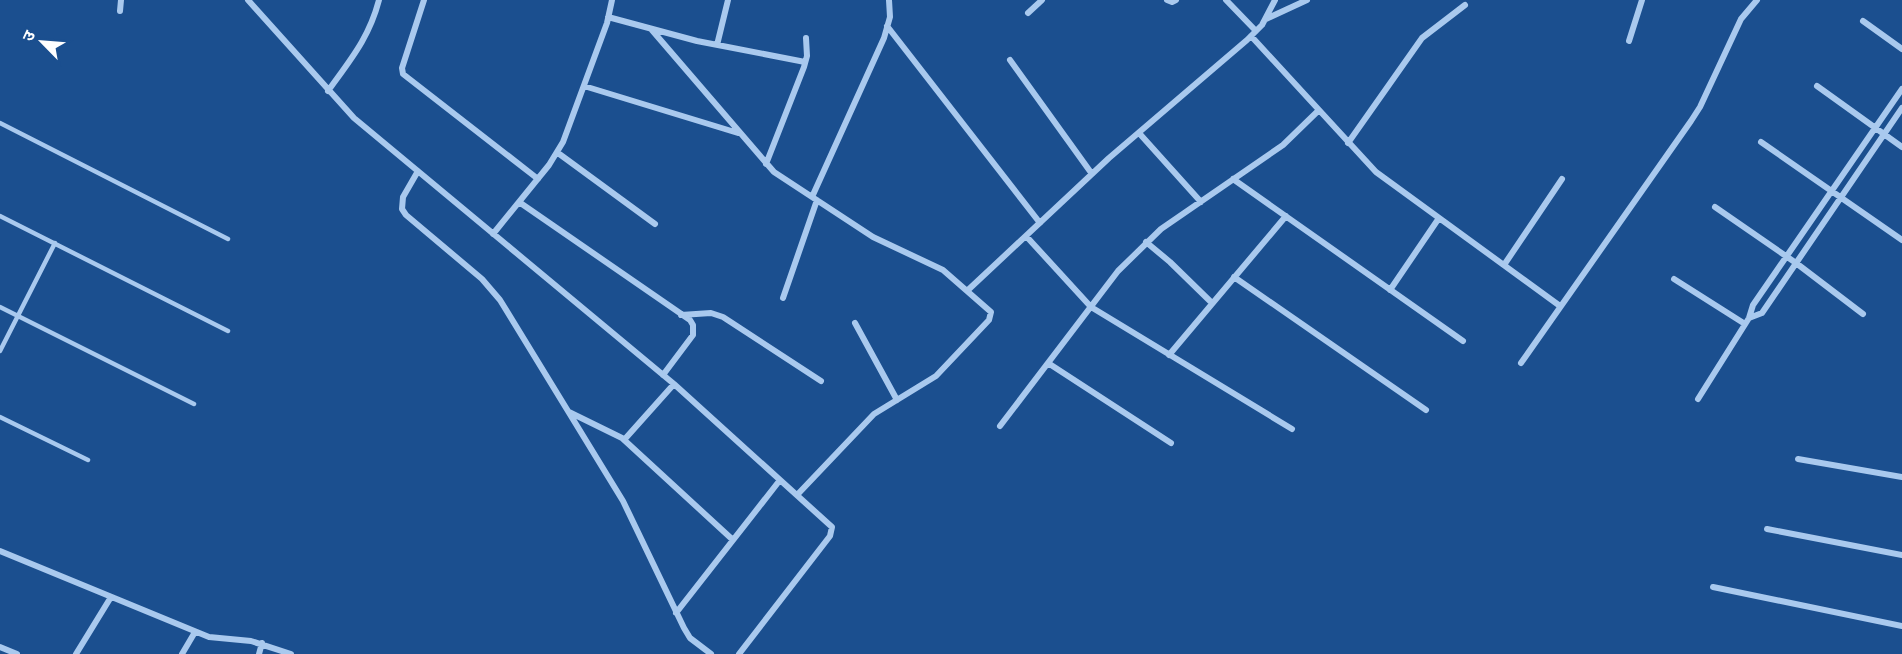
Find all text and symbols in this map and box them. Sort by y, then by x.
north arrow [12,12,72,72]
text: उ [17,27,40,44]

